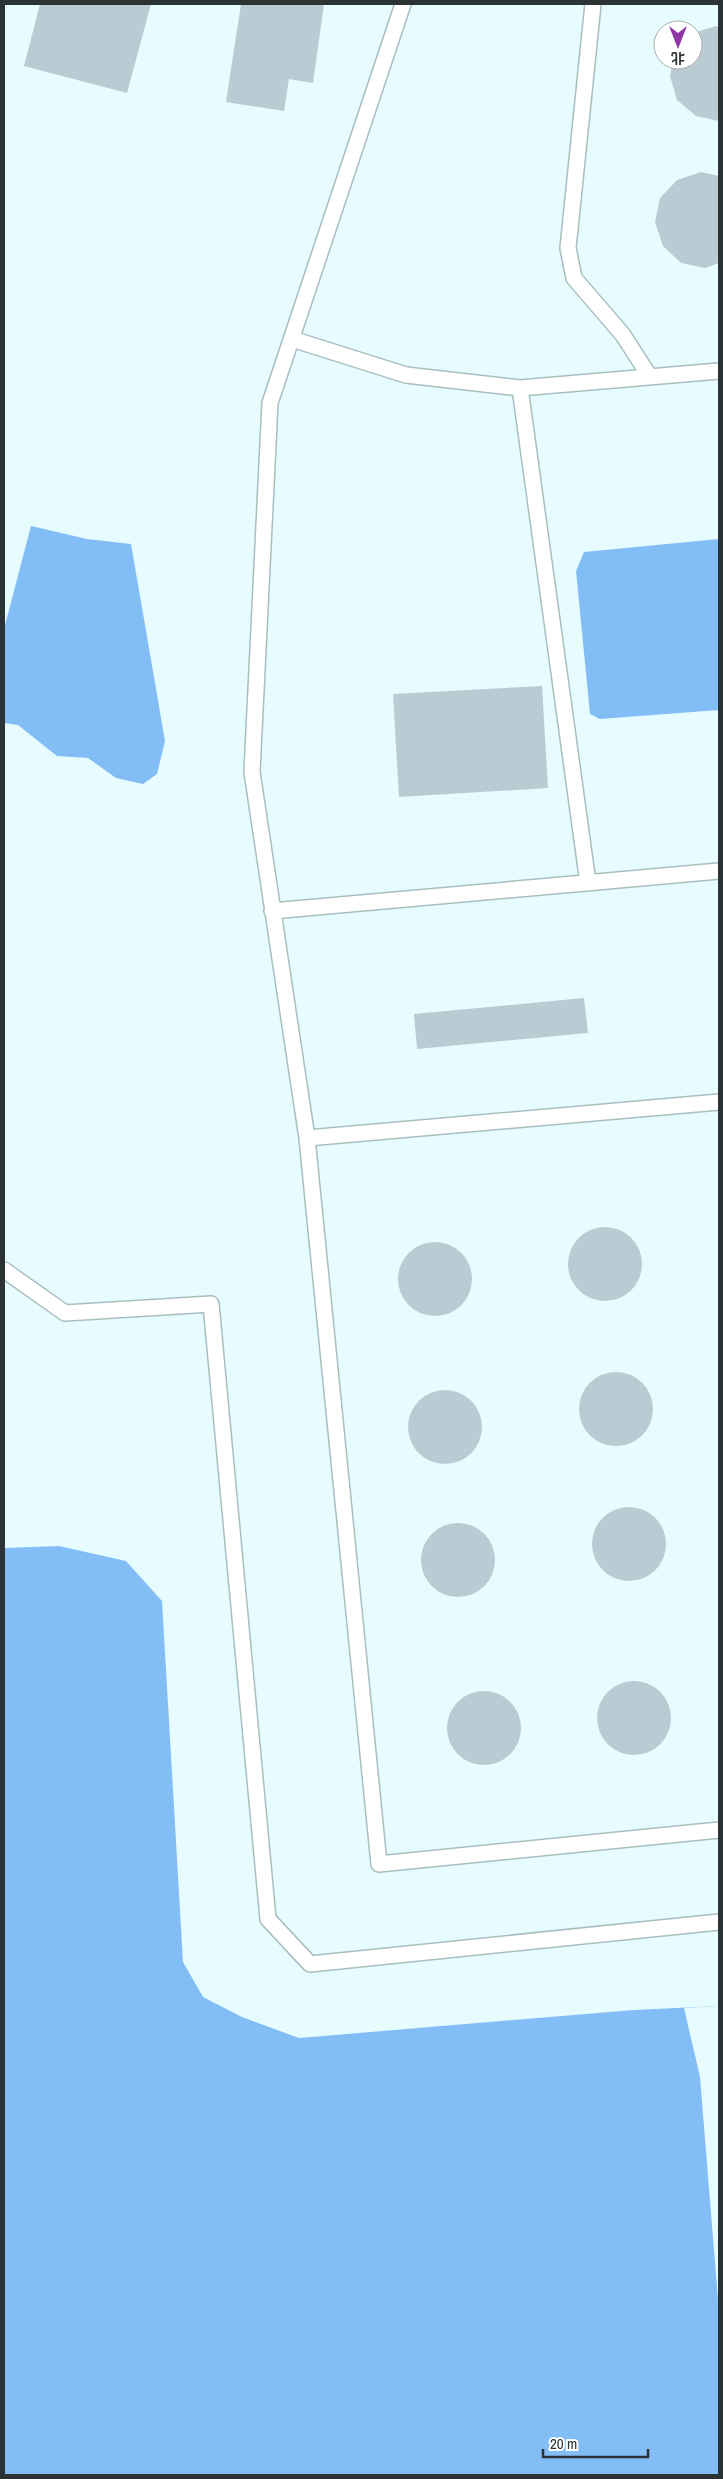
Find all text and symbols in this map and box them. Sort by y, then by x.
north arrow [653,20,703,70]
text: 北 [671,49,685,67]
scale bar [543,2426,648,2458]
text: 20 m [550,2433,577,2454]

